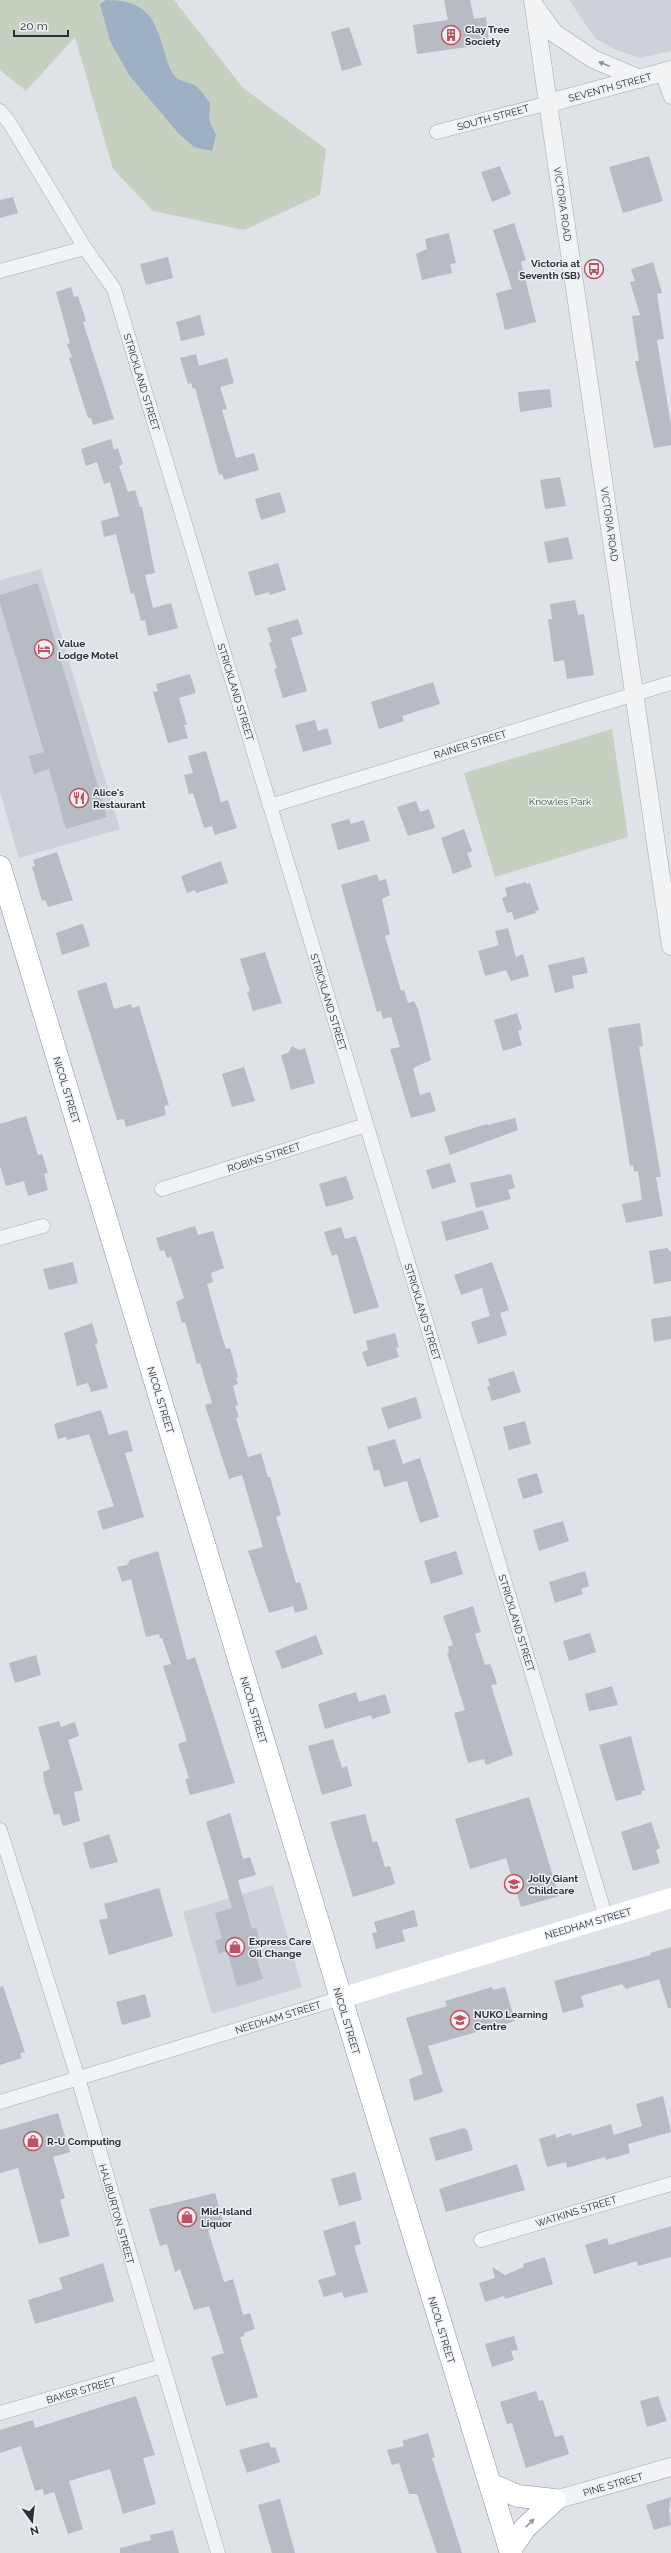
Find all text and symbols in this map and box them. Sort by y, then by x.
scale bar [14,12,68,38]
text: 20 m [20,19,48,33]
building icon: Clay Tree Society [440,24,462,46]
place label: Clay Tree Society [465,24,509,47]
one-way arrow [599,61,610,67]
street label: SEVENTH STREET [567,71,653,104]
street label: SOUTH STREET [456,103,530,132]
street label: VICTORIA ROAD [552,166,573,242]
place label: Victoria at Seventh (SB) [519,258,580,281]
bus stop icon: Victoria at Seventh (SB) [583,258,605,280]
street label: STRICKLAND STREET [121,332,162,432]
street label: VICTORIA ROAD [599,486,620,562]
hotel icon: Value Lodge Motel [33,638,55,660]
place label: Value Lodge Motel [58,638,119,661]
street label: STRICKLAND STREET [215,642,256,742]
street label: RAINER STREET [432,728,508,761]
restaurant icon: Alice's Restaurant [68,787,90,809]
place label: Alice's Restaurant [93,787,146,810]
park label: Knowles Park [529,796,592,807]
street label: STRICKLAND STREET [308,952,349,1052]
street label: NICOL STREET [51,1055,82,1125]
street label: ROBINS STREET [226,1140,302,1175]
street label: STRICKLAND STREET [402,1262,443,1362]
street label: NICOL STREET [145,1365,176,1435]
street label: STRICKLAND STREET [496,1573,537,1673]
street label: NICOL STREET [238,1675,269,1745]
school or university icon: Jolly Giant Childcare [503,1873,525,1895]
place label: Jolly Giant Childcare [528,1873,578,1896]
street label: NEEDHAM STREET [544,1906,633,1941]
shop icon: Express Care Oil Change [224,1936,246,1958]
place label: Express Care Oil Change [249,1936,311,1959]
street label: NICOL STREET [331,1986,362,2056]
street label: NEEDHAM STREET [234,1999,323,2036]
school or university icon: NUKO Learning Centre [449,2009,471,2031]
place label: NUKO Learning Centre [474,2009,548,2032]
shop icon: R-U Computing [22,2130,44,2152]
place label: R-U Computing [47,2136,121,2147]
street label: HALIBURTON STREET [97,2163,136,2266]
street label: WATKINS STREET [534,2194,618,2229]
shop icon: Mid-Island Liquor [176,2206,198,2228]
place label: Mid-Island Liquor [201,2206,253,2229]
street label: NICOL STREET [426,2295,457,2365]
street label: BAKER STREET [45,2375,117,2406]
street label: PINE STREET [582,2471,644,2498]
north arrow [12,2501,52,2541]
one-way arrow [525,2518,535,2528]
text: N [29,2523,40,2538]

